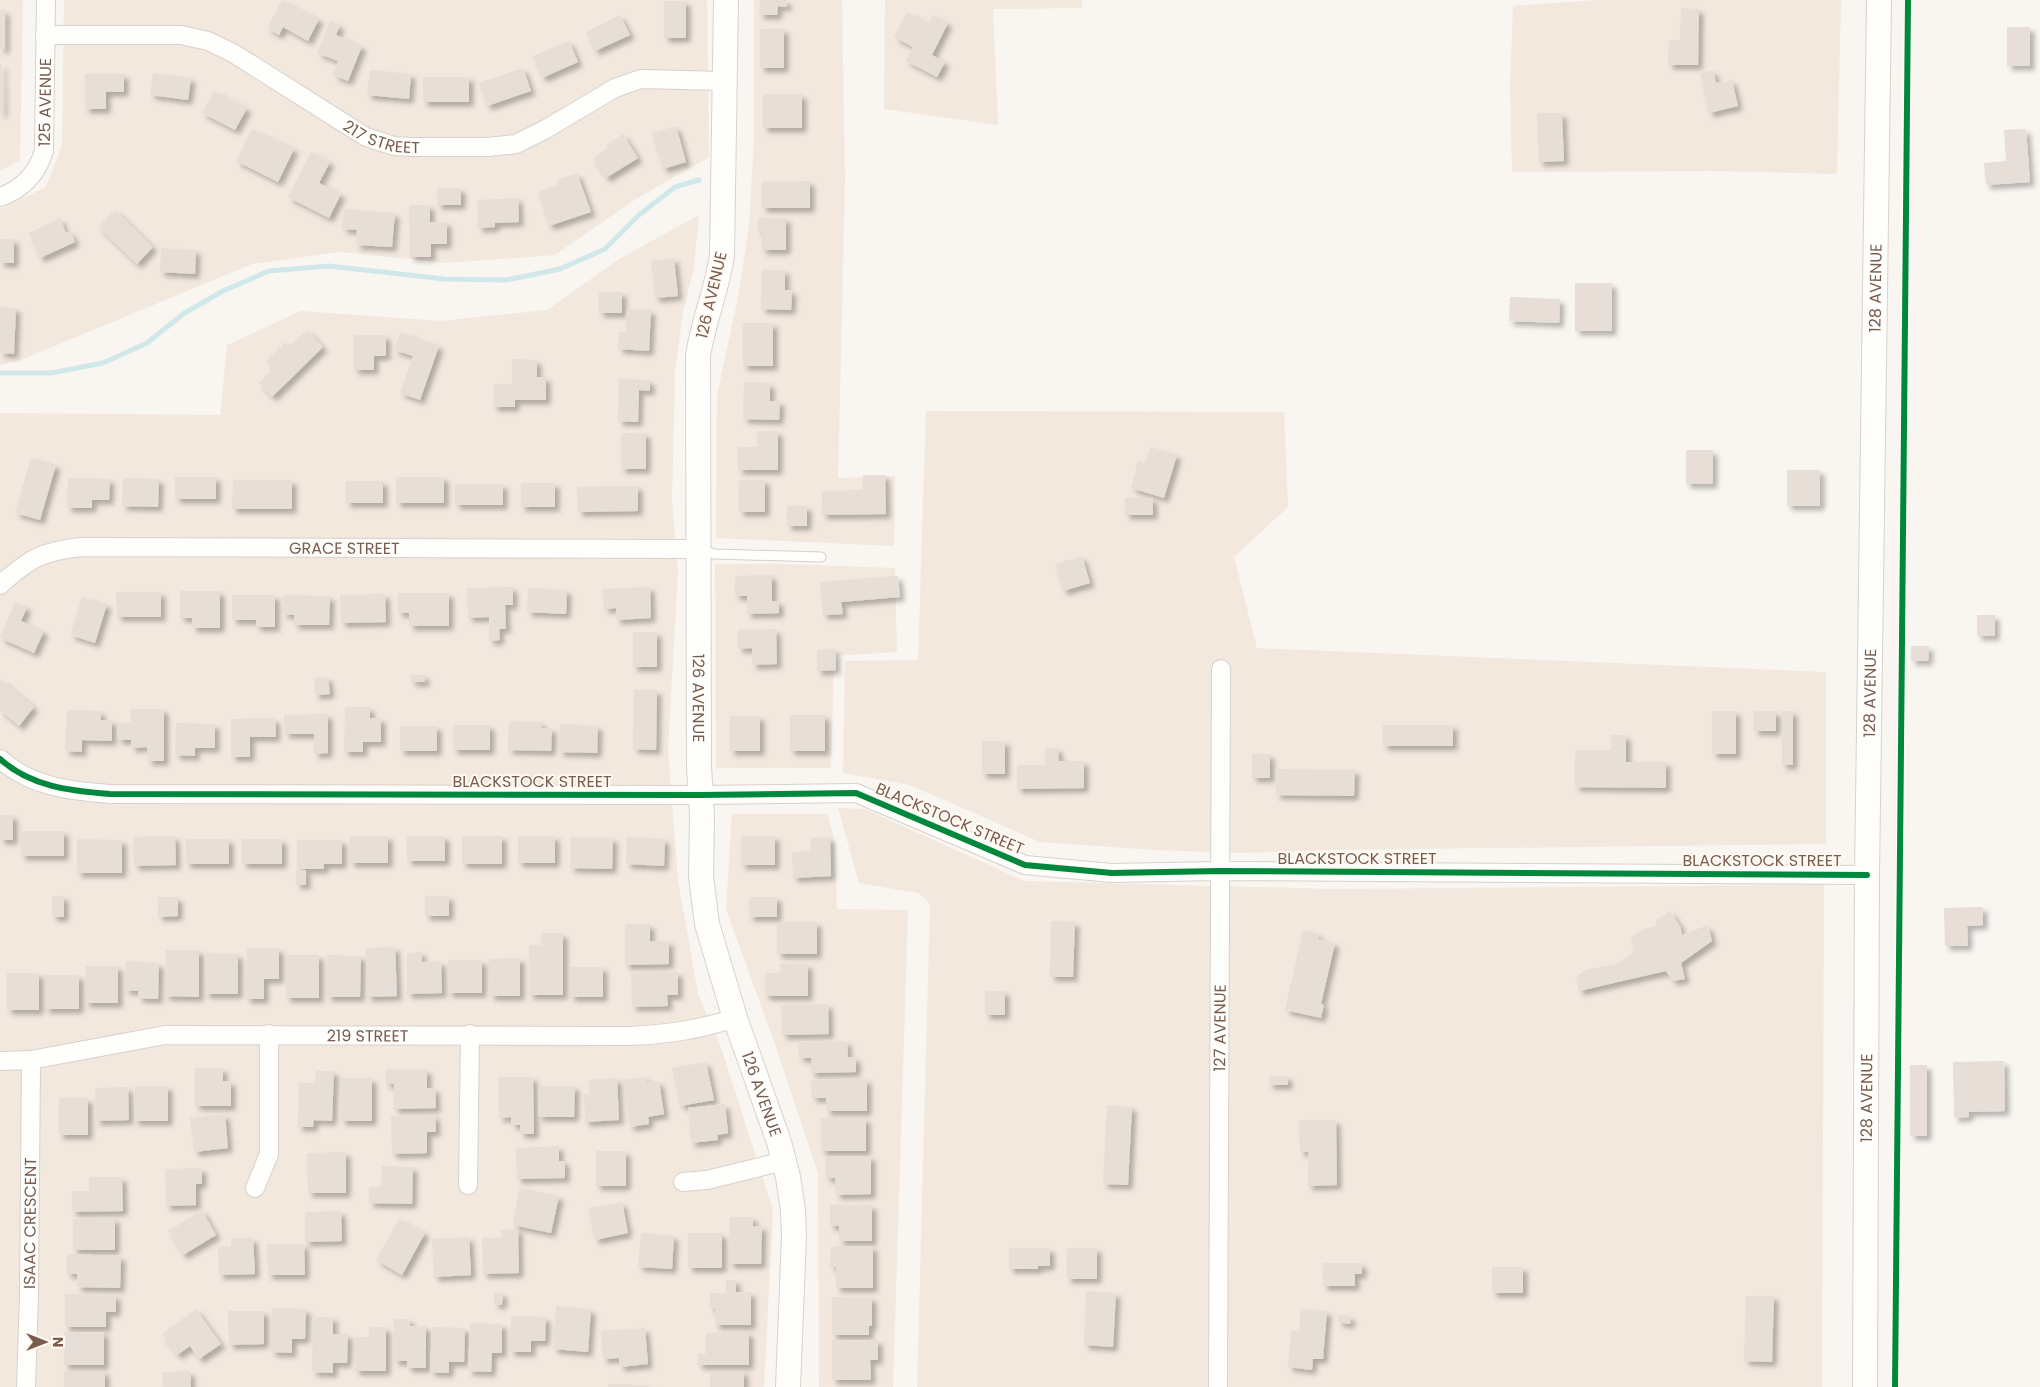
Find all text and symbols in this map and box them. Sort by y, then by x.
street label: 125 AVENUE [33,58,57,147]
street label: 217 STREET [339,114,420,159]
street label: 128 AVENUE [1863,243,1888,333]
street label: 126 AVENUE [690,249,733,341]
street label: GRACE STREET [289,537,400,560]
street label: 128 AVENUE [1858,648,1882,738]
street label: 126 AVENUE [687,654,710,743]
street label: BLACKSTOCK STREET [452,770,612,793]
street label: BLACKSTOCK STREET [872,777,1028,860]
street label: BLACKSTOCK STREET [1277,847,1437,870]
street label: BLACKSTOCK STREET [1682,849,1842,872]
street label: 127 AVENUE [1208,984,1232,1072]
street label: 219 STREET [327,1024,409,1048]
street label: 126 AVENUE [736,1048,787,1140]
street label: 128 AVENUE [1855,1054,1878,1142]
street label: ISAAC CRESCENT [18,1157,42,1289]
north arrow [20,1317,70,1367]
text: N [48,1337,68,1347]

